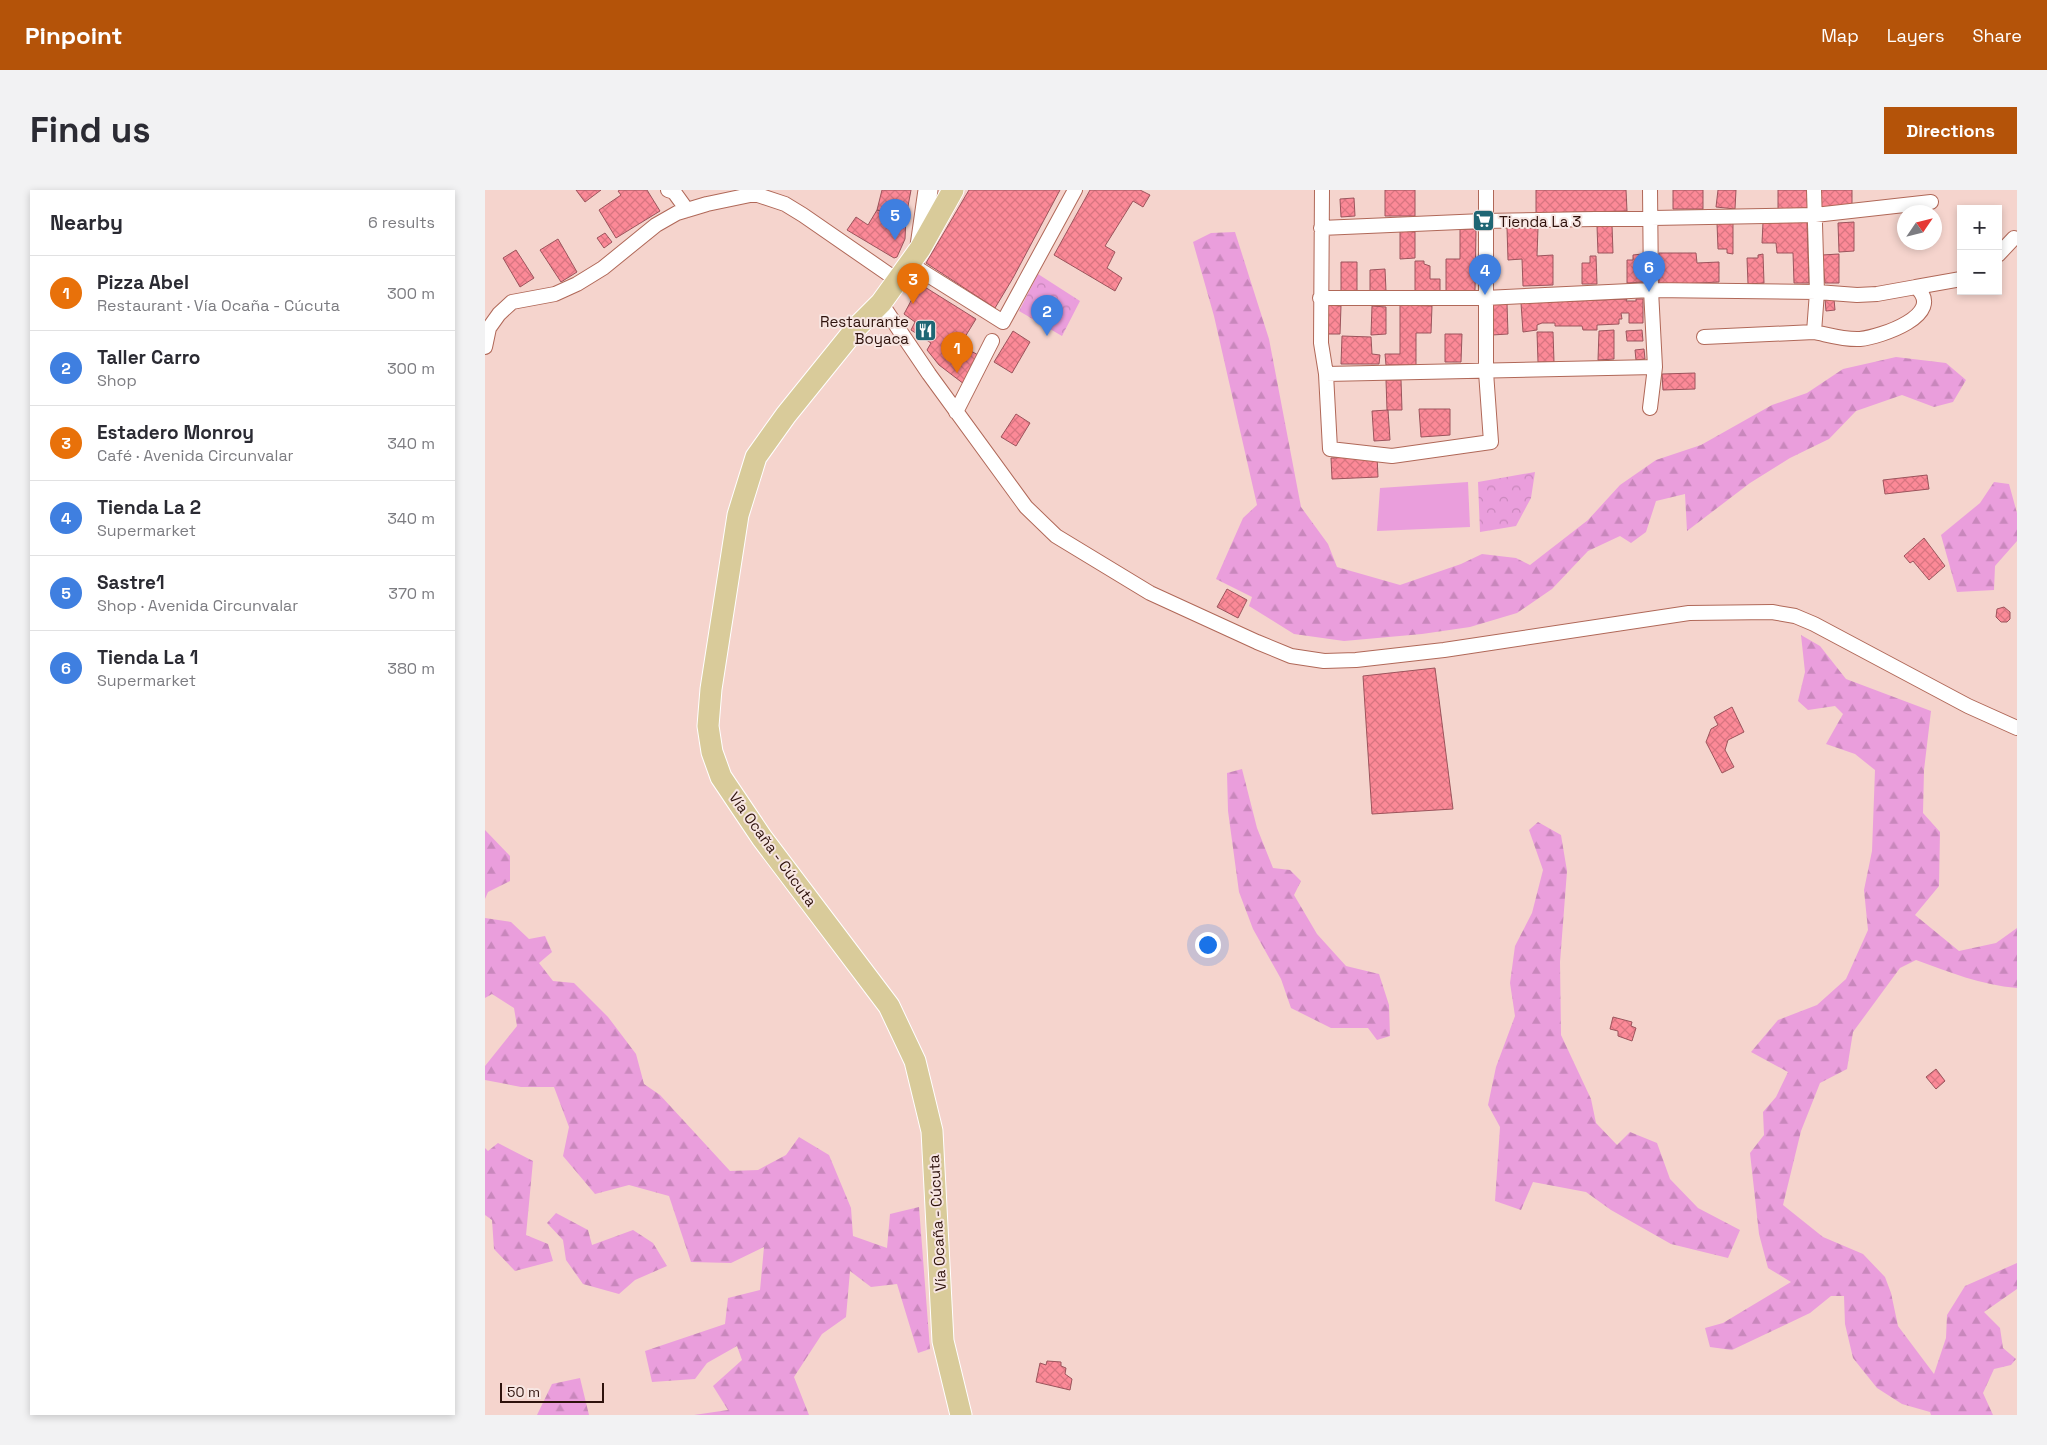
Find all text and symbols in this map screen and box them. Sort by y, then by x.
text: Pinpoint [25,20,122,51]
text: Map [1821,24,1859,47]
text: Layers [1887,24,1944,47]
text: Share [1972,24,2022,47]
button: Directions [1884,107,2017,154]
text: Find us [30,108,151,152]
pin: 5 [879,199,911,240]
north arrow [1897,205,1942,250]
map controls [1957,205,2002,295]
button: + [1957,205,2002,250]
text: Nearby [50,209,123,236]
supermarket icon: Tienda La 3 [1471,209,1495,233]
text: 6 results [368,212,435,233]
place label: Tienda La 3 [1499,212,1581,231]
button: − [1957,250,2002,295]
pin: 6 [1633,251,1665,292]
pin: 4 [1469,254,1501,295]
pin: 3 [897,263,929,304]
text: Pizza Abel [97,270,189,295]
text: 1 [62,283,70,304]
text: 300 m [387,283,435,304]
text: Restaurant · Vía Ocaña - Cúcuta [97,295,340,316]
pin: 2 [1031,295,1063,336]
place label: Restaurante Boyaca [820,312,909,348]
restaurant icon: Restaurante Boyaca [913,318,937,342]
pin: 1 [941,332,973,373]
text: Taller Carro [97,345,201,370]
text: 2 [61,358,71,379]
text: 300 m [387,358,435,379]
text: Shop [97,370,137,391]
text: Estadero Monroy [97,420,254,445]
text: 3 [61,433,71,454]
text: 340 m [387,433,435,454]
text: Café · Avenida Circunvalar [97,445,294,466]
text: Tienda La 2 [97,495,201,520]
text: 4 [61,508,71,529]
text: 340 m [387,508,435,529]
text: Supermarket [97,520,196,541]
text: Sastre1 [97,570,165,595]
text: 5 [61,583,71,604]
text: 370 m [388,583,435,604]
text: Shop · Avenida Circunvalar [97,595,298,616]
text: Tienda La 1 [97,645,198,670]
text: 6 [61,658,71,679]
text: 380 m [387,658,435,679]
text: Supermarket [97,670,196,691]
street label: Vía Ocaña - Cúcuta [725,788,821,910]
your location [1195,932,1221,958]
street label: Vía Ocaña - Cúcuta [924,1154,950,1292]
scale bar [500,1380,604,1403]
text: 50 m [507,1383,540,1401]

